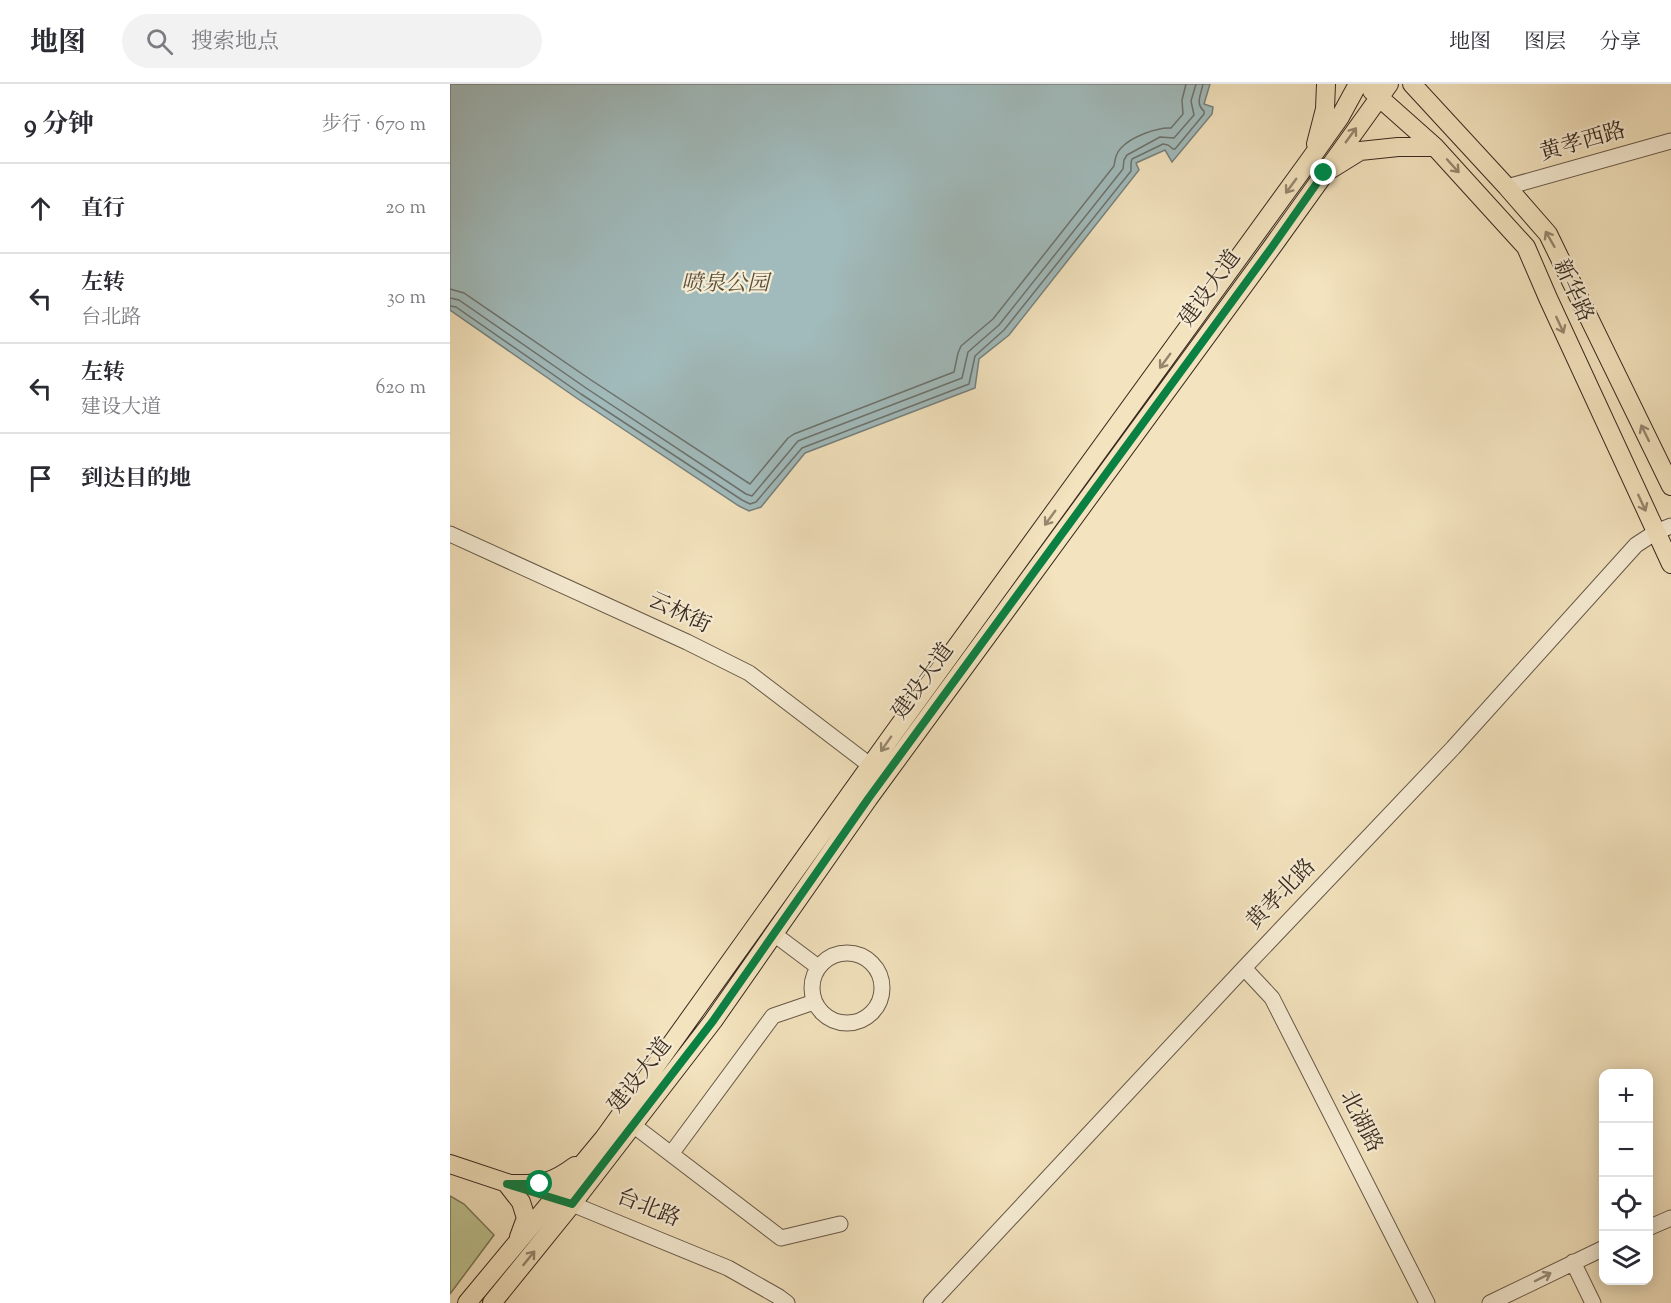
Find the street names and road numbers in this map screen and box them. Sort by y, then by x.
street label: 黄孝西路 [1536,115,1630,171]
street label: 建设大道 [1172,244,1250,334]
street label: 新华路 [1544,254,1600,328]
street label: 云林街 [642,586,716,642]
street label: 建设大道 [885,637,963,727]
street label: 黄孝北路 [1240,852,1324,938]
street label: 建设大道 [601,1031,681,1121]
street label: 北湖路 [1331,1085,1389,1159]
street label: 台北路 [611,1182,685,1236]

